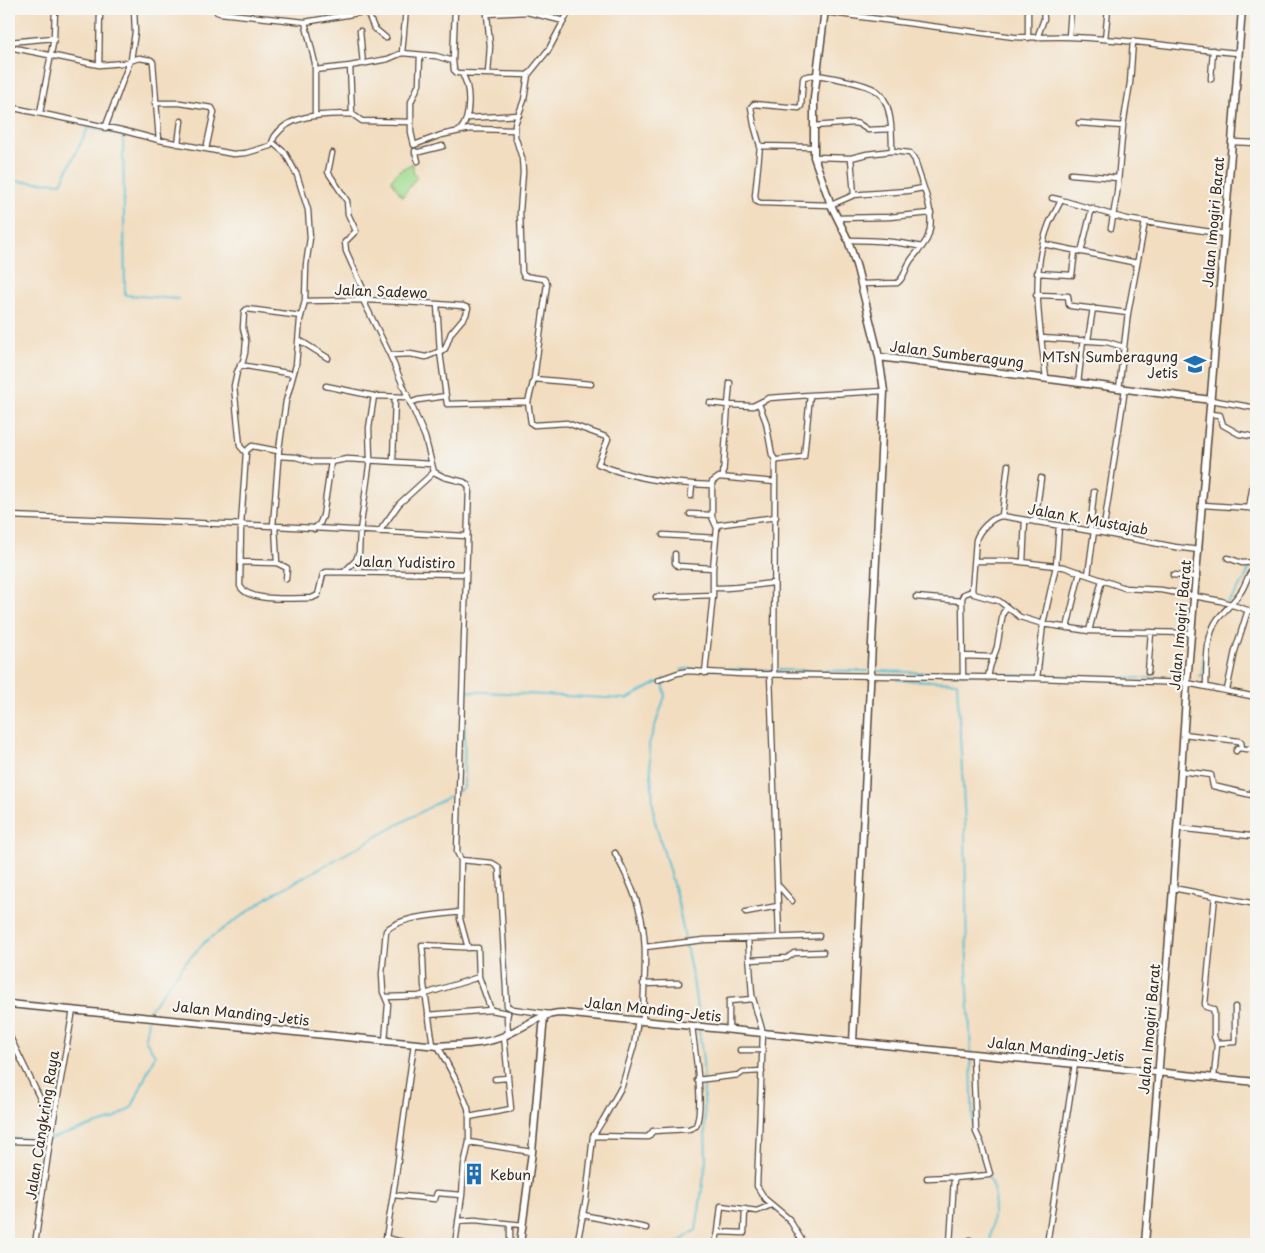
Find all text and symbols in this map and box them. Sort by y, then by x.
street label: Jalan Imogiri Barat [1197,156,1229,288]
street label: Jalan Sadewo [334,279,428,303]
street label: Jalan Sumberagung [889,335,1025,373]
place label: MTsN Sumberagung Jetis [1042,346,1178,383]
school or university icon: MTsN Sumberagung Jetis [1182,351,1208,377]
street label: Jalan K. Mustajab [1026,498,1150,540]
street label: Jalan Yudistiro [355,551,456,573]
street label: Jalan Imogiri Barat [1164,559,1196,691]
street label: Jalan Imogiri Barat [1133,963,1165,1095]
street label: Jalan Manding-Jetis [584,991,722,1027]
street label: Jalan Manding-Jetis [172,995,310,1031]
street label: Jalan Manding-Jetis [987,1031,1125,1067]
street label: Jalan Cangkring Raya [20,1049,64,1201]
building icon: Kebun [461,1161,487,1187]
place label: Kebun [490,1164,531,1185]

